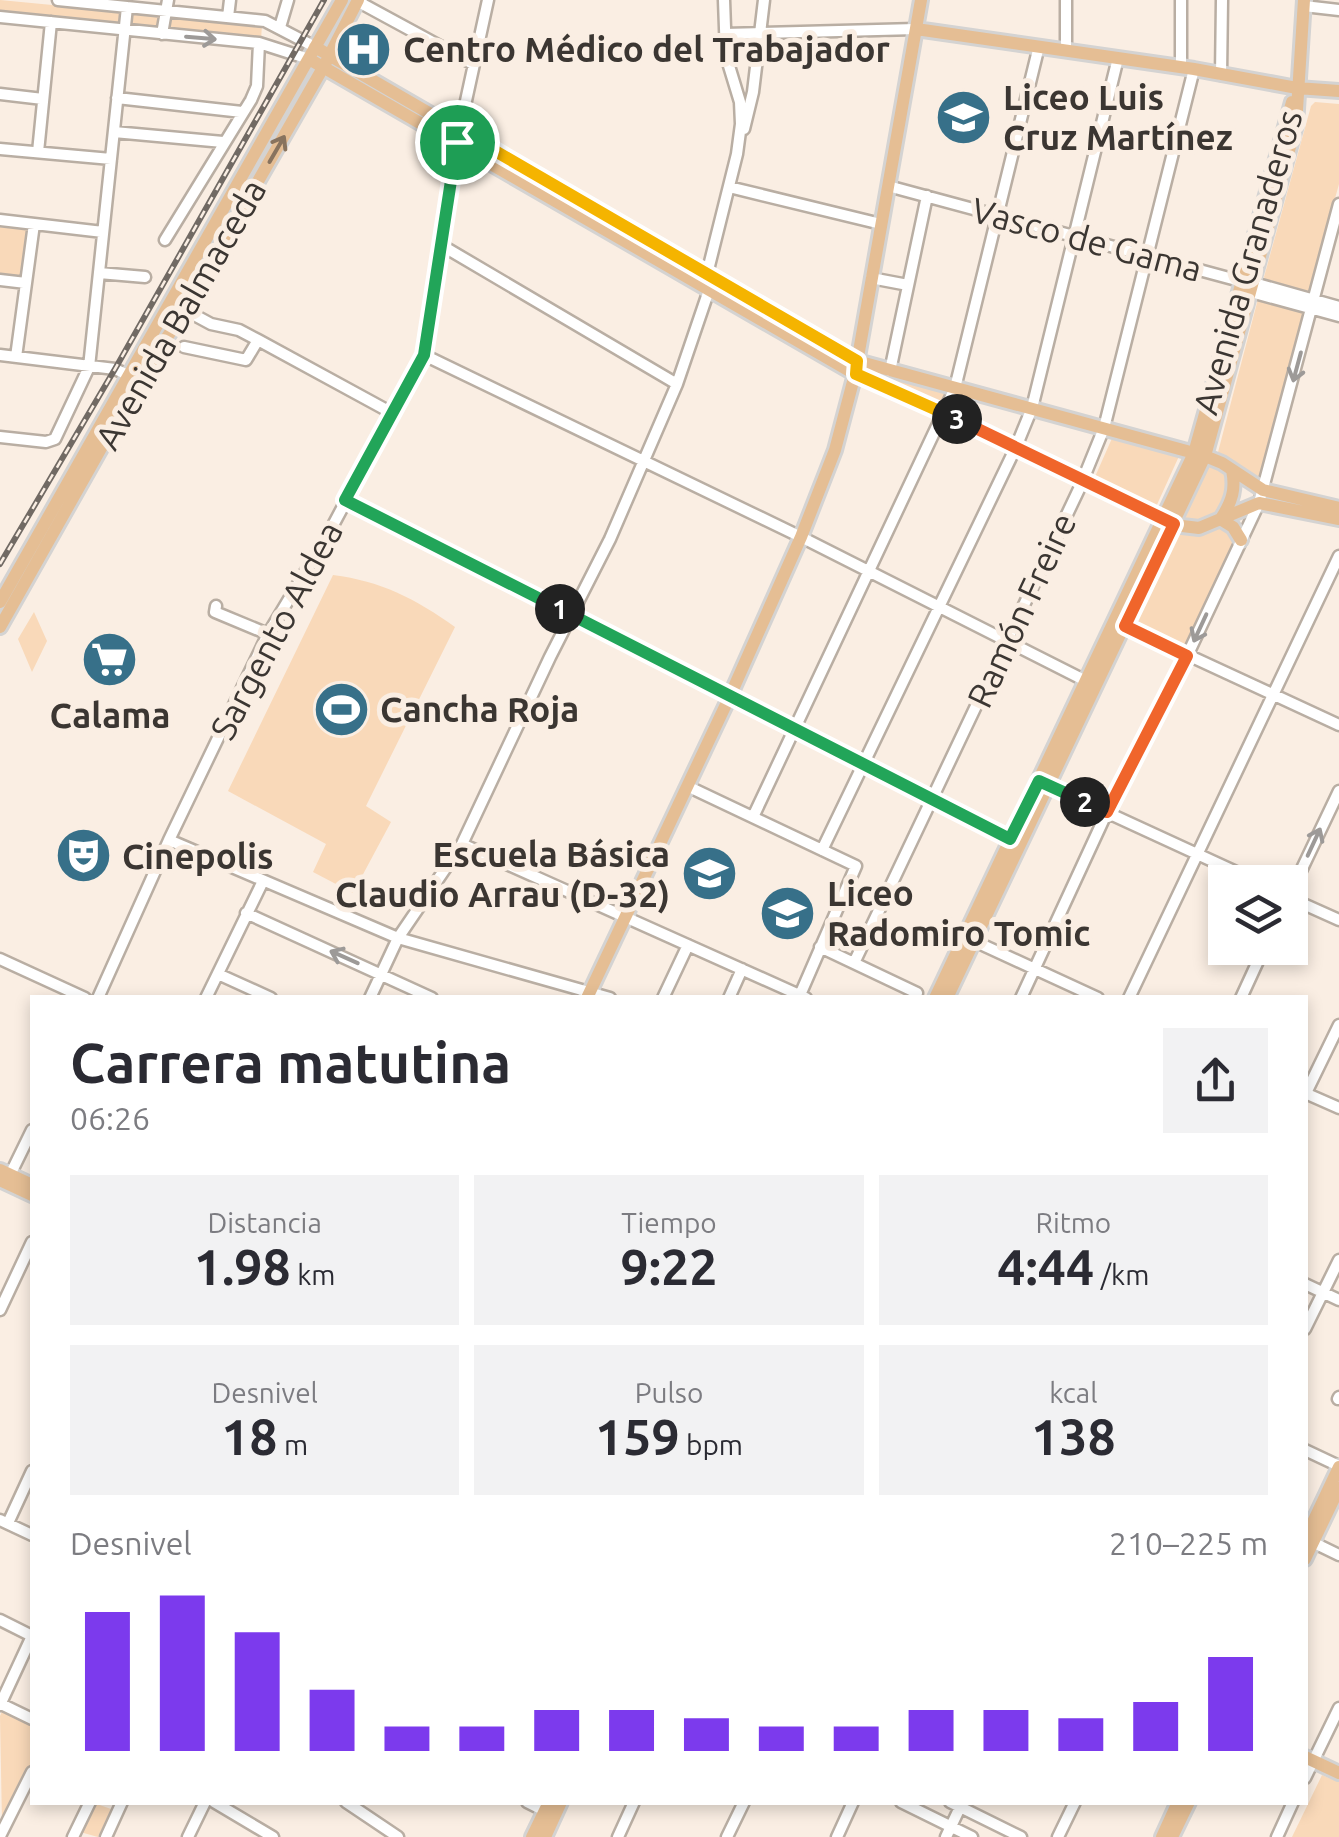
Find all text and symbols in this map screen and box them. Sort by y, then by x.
hospital icon: Centro Médico del Trabajador [334,19,394,79]
one-way arrow [185,28,217,47]
place label: Centro Médico del Trabajador [403,29,890,69]
place label: Liceo Luis Cruz Martínez [1003,77,1233,157]
school or university icon: Liceo Luis Cruz Martínez [934,87,994,147]
pin [415,100,500,185]
street label: Avenida Granaderos [1184,105,1310,419]
icon: arrive [430,115,485,170]
one-way arrow [267,135,287,164]
street label: Avenida Balmaceda [86,172,274,456]
street label: Vasco de Gama [968,189,1206,289]
one-way arrow [1286,350,1305,382]
pin: 3 [932,394,982,444]
text: 3 [949,403,965,434]
street label: Ramón Freire [959,506,1083,714]
street label: Sargento Aldea [202,514,350,746]
pin: 1 [535,584,585,634]
text: 1 [552,593,568,624]
one-way arrow [1189,613,1208,643]
supermarket icon: Calama [80,629,140,689]
sports icon: Cancha Roja [311,679,371,739]
place label: Cancha Roja [380,689,579,729]
place label: Calama [50,695,170,735]
pin: 2 [1060,777,1110,827]
text: 2 [1077,786,1093,817]
theatre icon: Cinepolis [53,826,113,886]
one-way arrow [1306,828,1325,858]
place label: Escuela Básica Claudio Arrau (D-32) [335,834,670,914]
place label: Cinepolis [122,836,274,876]
school or university icon: Escuela Básica Claudio Arrau (D-32) [679,844,739,904]
map controls [1208,865,1308,965]
button: layers [1208,865,1308,965]
place label: Liceo Radomiro Tomic [827,873,1090,953]
school or university icon: Liceo Radomiro Tomic [758,883,818,943]
one-way arrow [330,947,360,966]
button: share [1163,1028,1268,1133]
text: Carrera matutina [70,1032,511,1093]
text: 06:26 [70,1100,150,1136]
text: Distancia [208,1207,322,1238]
text: Tiempo [621,1207,717,1238]
text: Ritmo [1035,1207,1111,1238]
text: 1.98 [194,1238,291,1294]
text: 9:22 [621,1238,717,1294]
text: 4:44 [997,1238,1094,1294]
text: km [291,1259,335,1290]
text: /km [1094,1259,1149,1290]
text: Desnivel [211,1377,318,1408]
text: Pulso [635,1377,703,1408]
text: kcal [1049,1377,1098,1408]
text: 18 [221,1408,278,1464]
text: 159 [595,1408,680,1464]
text: 138 [1031,1408,1116,1464]
text: m [278,1429,308,1460]
text: bpm [680,1429,743,1460]
text: Desnivel [70,1525,192,1561]
text: 210–225 m [1109,1525,1268,1561]

